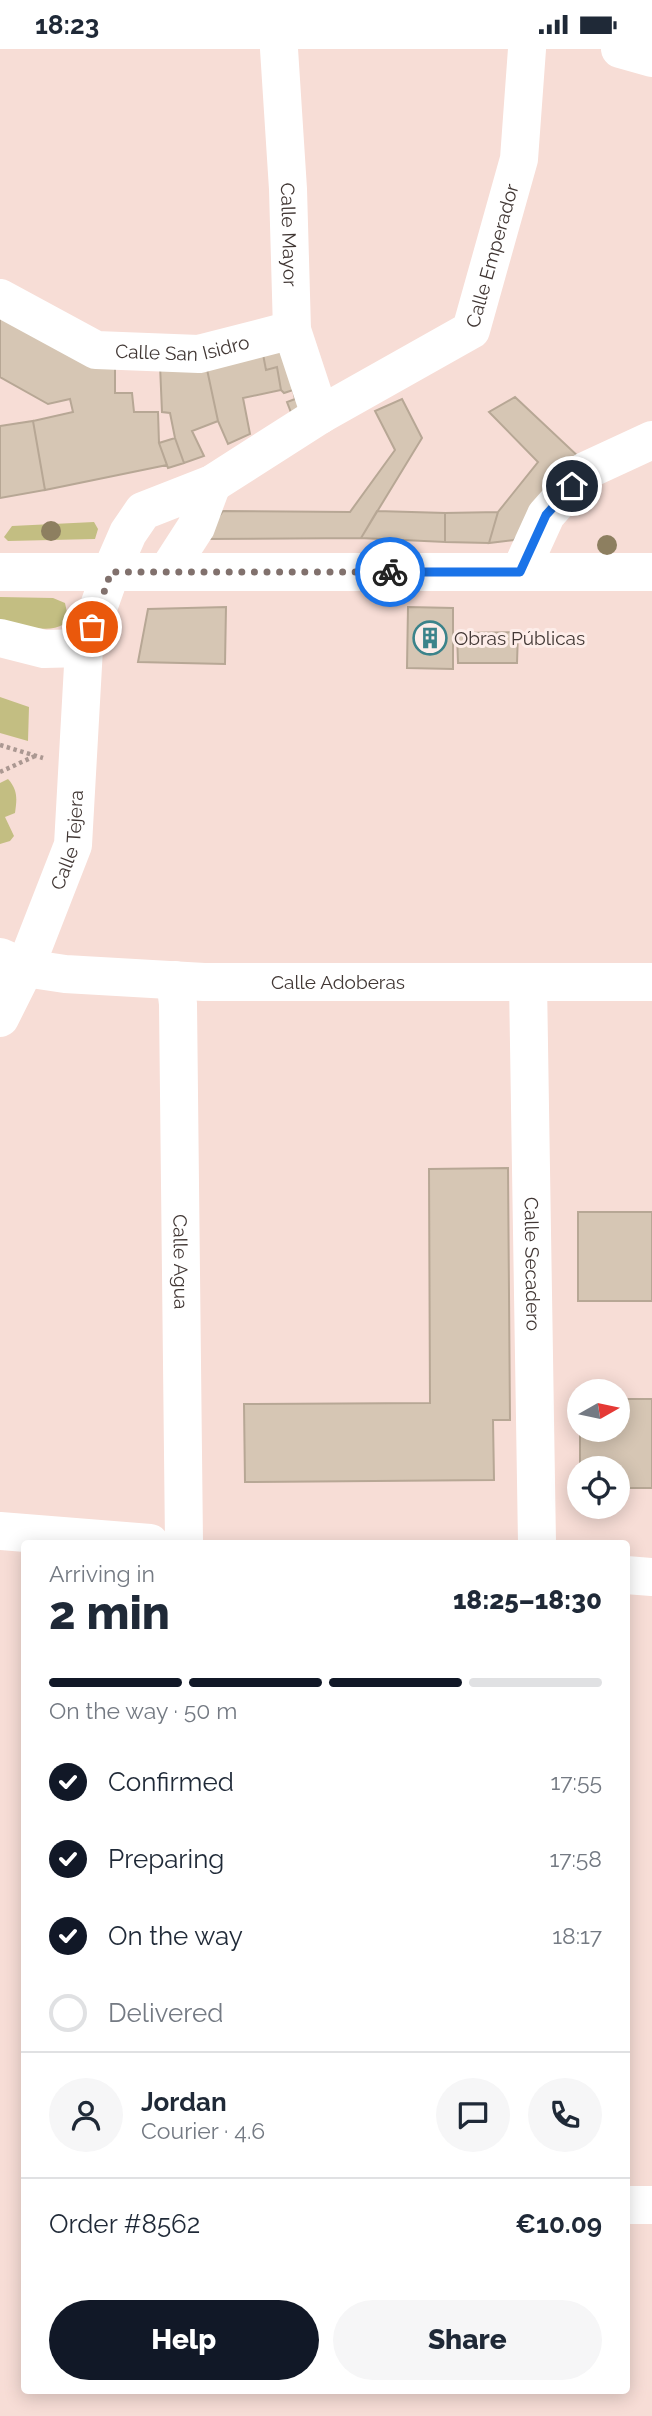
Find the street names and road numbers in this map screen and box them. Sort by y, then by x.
street label: Calle Emperador [461,181,523,330]
street label: Calle Mayor [277,182,302,287]
street label: Calle San Isidro [115,331,251,365]
street label: Calle Tejera [46,789,87,893]
street label: Calle Adoberas [271,971,405,993]
street label: Calle Secadero [520,1197,545,1331]
street label: Calle Agua [169,1214,192,1309]

